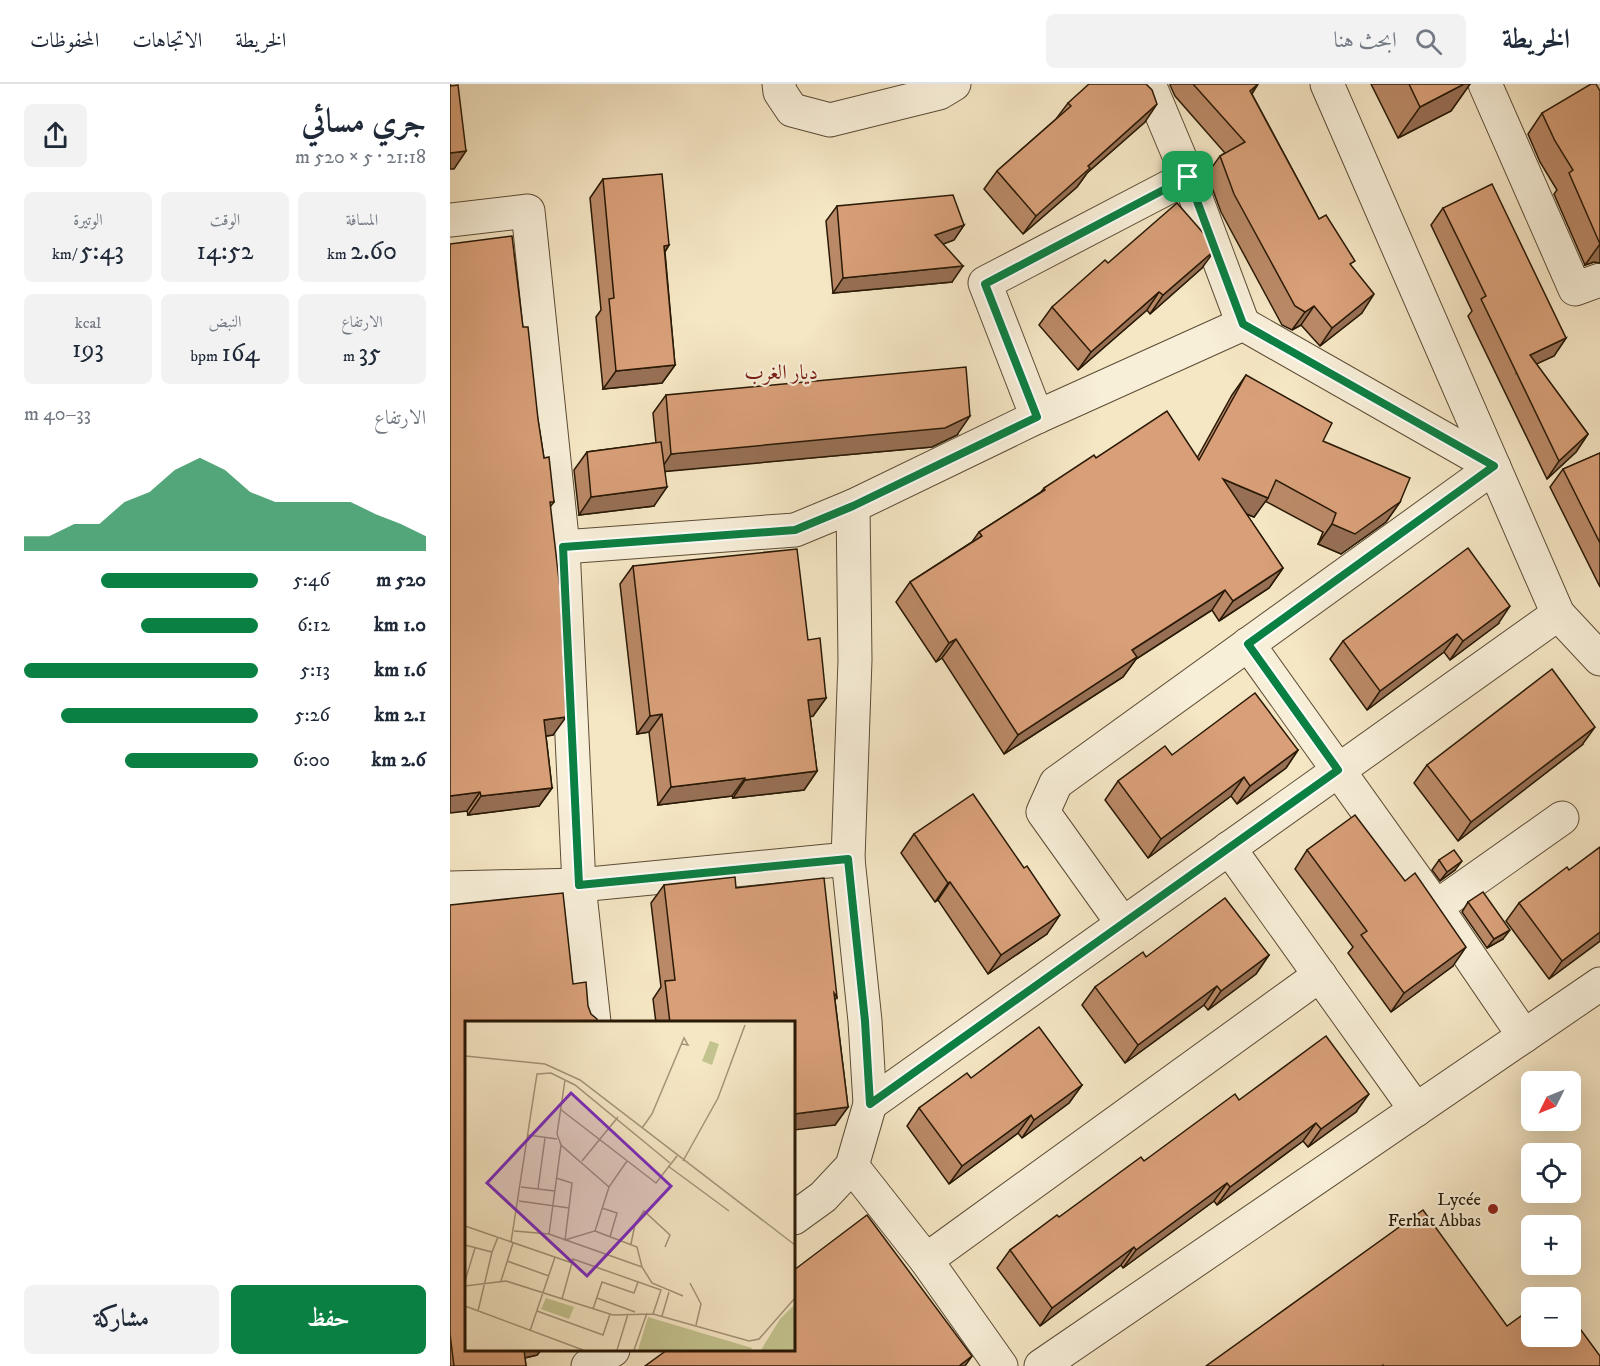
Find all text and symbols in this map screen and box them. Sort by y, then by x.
search box [1046,14,1466,68]
text: الخريطة [1502,22,1570,57]
icon: search [1412,25,1445,58]
text: ابحث هنا [1333,27,1397,54]
text: المحفوظات [30,28,99,54]
text: الاتجاهات [132,28,202,54]
text: الخريطة [235,28,286,54]
text: جري مسائي [301,102,426,143]
button: share [24,104,87,167]
text: 21:18 · 5 × 520 m [295,145,426,170]
pin [1162,151,1213,202]
icon: arrive [1171,160,1204,193]
text: الوتيرة [73,210,103,230]
text: الوقت [210,210,240,230]
text: المسافة [346,210,378,230]
text: 5:43 [80,235,124,268]
text: 14:52 [197,235,254,268]
text: 2.60 [350,235,397,268]
text: /km [52,244,80,264]
text: km [327,244,350,264]
text: النبض [209,312,241,332]
text: الارتفاع [341,312,383,332]
text: kcal [75,313,101,333]
text: 193 [72,333,104,366]
text: 164 [222,337,259,370]
text: 35 [358,337,381,370]
text: bpm [191,346,222,366]
text: m [343,346,358,366]
district label: ديار الغرب [744,360,818,386]
text: 33–40 m [24,402,91,427]
text: الارتفاع [374,406,426,431]
text: 5:46 [293,568,330,593]
text: 520 m [376,568,426,593]
text: 6:12 [297,613,330,638]
text: 1.0 km [374,613,426,638]
text: 5:13 [300,658,330,683]
text: 1.6 km [374,658,426,683]
text: 5:26 [295,703,330,728]
text: 2.1 km [375,703,426,728]
text: 6:00 [293,748,330,773]
text: 2.6 km [371,748,426,773]
inset map [465,1021,795,1351]
north arrow [1521,1071,1581,1131]
map controls [1521,1071,1581,1347]
button: locate [1521,1143,1581,1203]
place label: Lycée Ferhat Abbas [1388,1189,1481,1232]
marker: Lycée Ferhat Abbas [1486,1202,1500,1216]
button: + [1521,1215,1581,1275]
button: مشاركة [24,1285,219,1354]
button: حفظ [231,1285,426,1354]
button: − [1521,1287,1581,1347]

